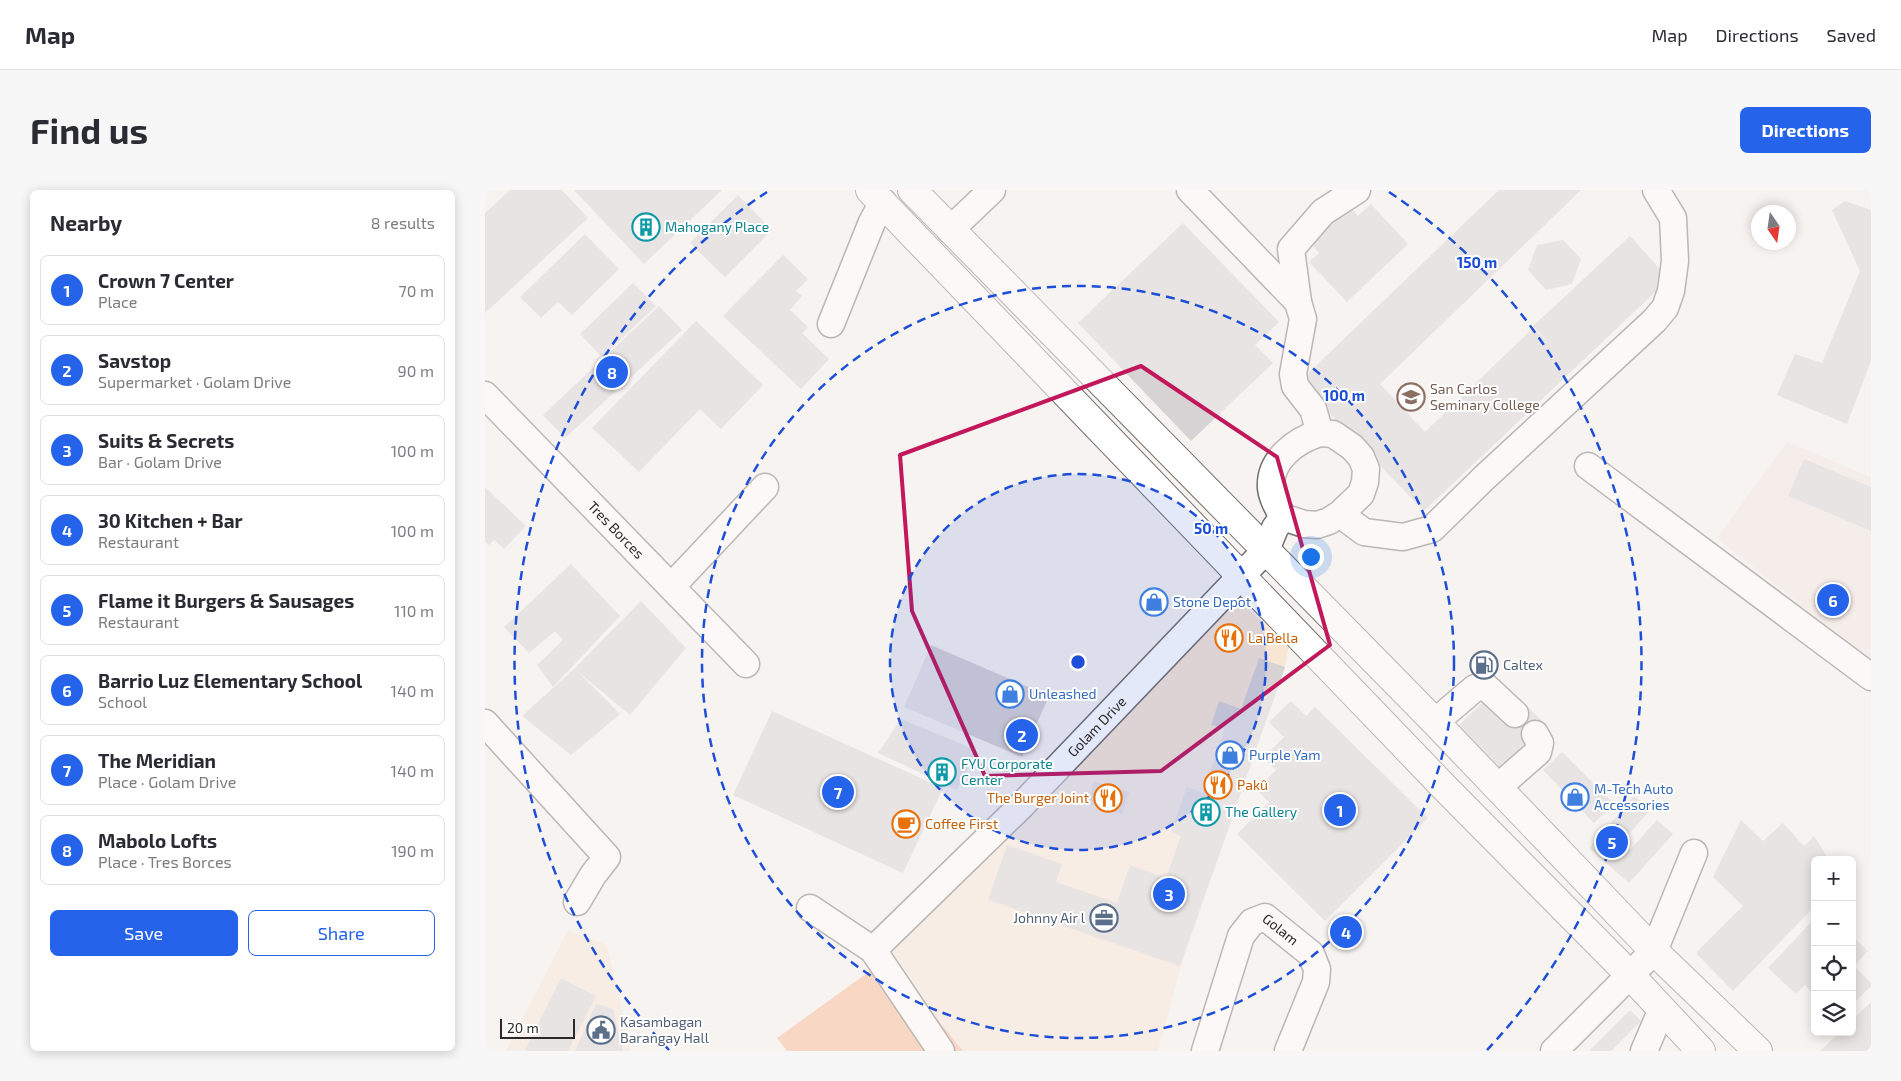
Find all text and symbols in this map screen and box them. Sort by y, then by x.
text: Map [25,20,75,49]
text: Map [1651,24,1688,46]
text: Directions [1716,24,1799,46]
text: Saved [1827,24,1876,46]
button: Directions [1740,107,1871,153]
text: Find us [30,109,148,151]
north arrow [1751,205,1796,250]
text: Nearby [50,210,122,235]
building icon: Mahogany Place [631,212,661,242]
text: 8 results [371,213,435,232]
place label: Mahogany Place [665,218,769,235]
text: 150 m [1457,253,1497,271]
text: Crown 7 Center [98,269,234,292]
text: 1 [64,281,70,300]
text: 70 m [399,281,434,300]
text: Place [98,292,137,311]
text: Savstop [98,349,171,372]
pin: 8 [596,353,628,391]
text: 2 [62,361,72,380]
text: 90 m [398,361,434,380]
text: Supermarket · Golam Drive [98,372,291,391]
place label: San Carlos Seminary College [1430,380,1540,413]
school or university icon: San Carlos Seminary College [1396,382,1426,412]
text: 100 m [1323,386,1365,404]
text: Suits & Secrets [98,429,234,452]
text: 3 [62,441,72,460]
text: 100 m [391,441,434,460]
text: Bar · Golam Drive [98,452,222,471]
street label: Tres Borces [585,497,648,562]
text: 30 Kitchen + Bar [98,509,243,532]
text: 50 m [1194,519,1228,537]
text: 4 [62,521,72,540]
text: 100 m [391,521,434,540]
text: Restaurant [98,532,179,551]
your location [1298,544,1324,570]
pin: 6 [1817,581,1849,619]
shop icon: Stone Depot [1139,587,1169,617]
text: Flame it Burgers & Sausages [98,589,354,612]
place label: Stone Depot [1173,593,1251,610]
text: 5 [63,601,71,620]
text: 110 m [394,601,434,620]
text: Restaurant [98,612,179,631]
restaurant icon: La Bella [1214,623,1244,653]
place label: La Bella [1248,629,1298,646]
fuel station icon: Caltex [1469,650,1499,680]
centre of rings [1069,653,1087,671]
place label: Caltex [1503,656,1544,673]
text: Barrio Luz Elementary School [98,669,362,692]
shop icon: Unleashed [995,679,1025,709]
text: 6 [62,681,72,700]
text: 140 m [391,681,434,700]
place label: Unleashed [1029,685,1097,702]
text: School [98,692,147,711]
street label: Golam Drive [1064,693,1129,760]
pin: 2 [1006,716,1038,754]
shop icon: Purple Yam [1215,740,1245,770]
place label: Purple Yam [1249,746,1321,763]
text: The Meridian [98,749,216,772]
place label: FYU Corporate Center [961,755,1053,788]
building icon: FYU Corporate Center [927,757,957,787]
text: 7 [63,761,71,780]
text: 140 m [391,761,434,780]
restaurant icon: Pakû [1203,770,1233,800]
text: Place · Golam Drive [98,772,236,791]
pin: 7 [822,773,854,811]
place label: Pakû [1237,776,1268,793]
place label: M-Tech Auto Accessories [1594,780,1674,813]
shop icon: M-Tech Auto Accessories [1560,782,1590,812]
restaurant icon: The Burger Joint [1093,783,1123,813]
place label: The Burger Joint [987,789,1089,806]
pin: 1 [1324,791,1356,829]
building icon: The Gallery [1191,797,1221,827]
place label: The Gallery [1225,803,1298,820]
cafe icon: Coffee First [891,809,921,839]
place label: Coffee First [925,815,998,832]
pin: 5 [1596,823,1628,861]
text: Mabolo Lofts [98,829,217,852]
text: 8 [62,841,72,860]
text: 190 m [391,841,434,860]
text: Place · Tres Borces [98,852,232,871]
map controls [1811,856,1856,1036]
button: + [1811,856,1856,901]
pin: 3 [1153,875,1185,913]
button: − [1811,901,1856,946]
office icon: Johnny Air l [1089,903,1119,933]
place label: Johnny Air l [1013,909,1086,926]
button: Save [50,910,238,956]
button: Share [248,910,435,956]
street label: Golam [1259,910,1302,948]
pin: 4 [1330,913,1362,951]
button: locate [1811,946,1856,991]
button: layers [1811,991,1856,1036]
place label: Kasambagan Barangay Hall [620,1013,710,1046]
public building icon: Kasambagan Barangay Hall [586,1015,616,1045]
scale bar [500,1016,575,1039]
text: 20 m [507,1019,539,1036]

